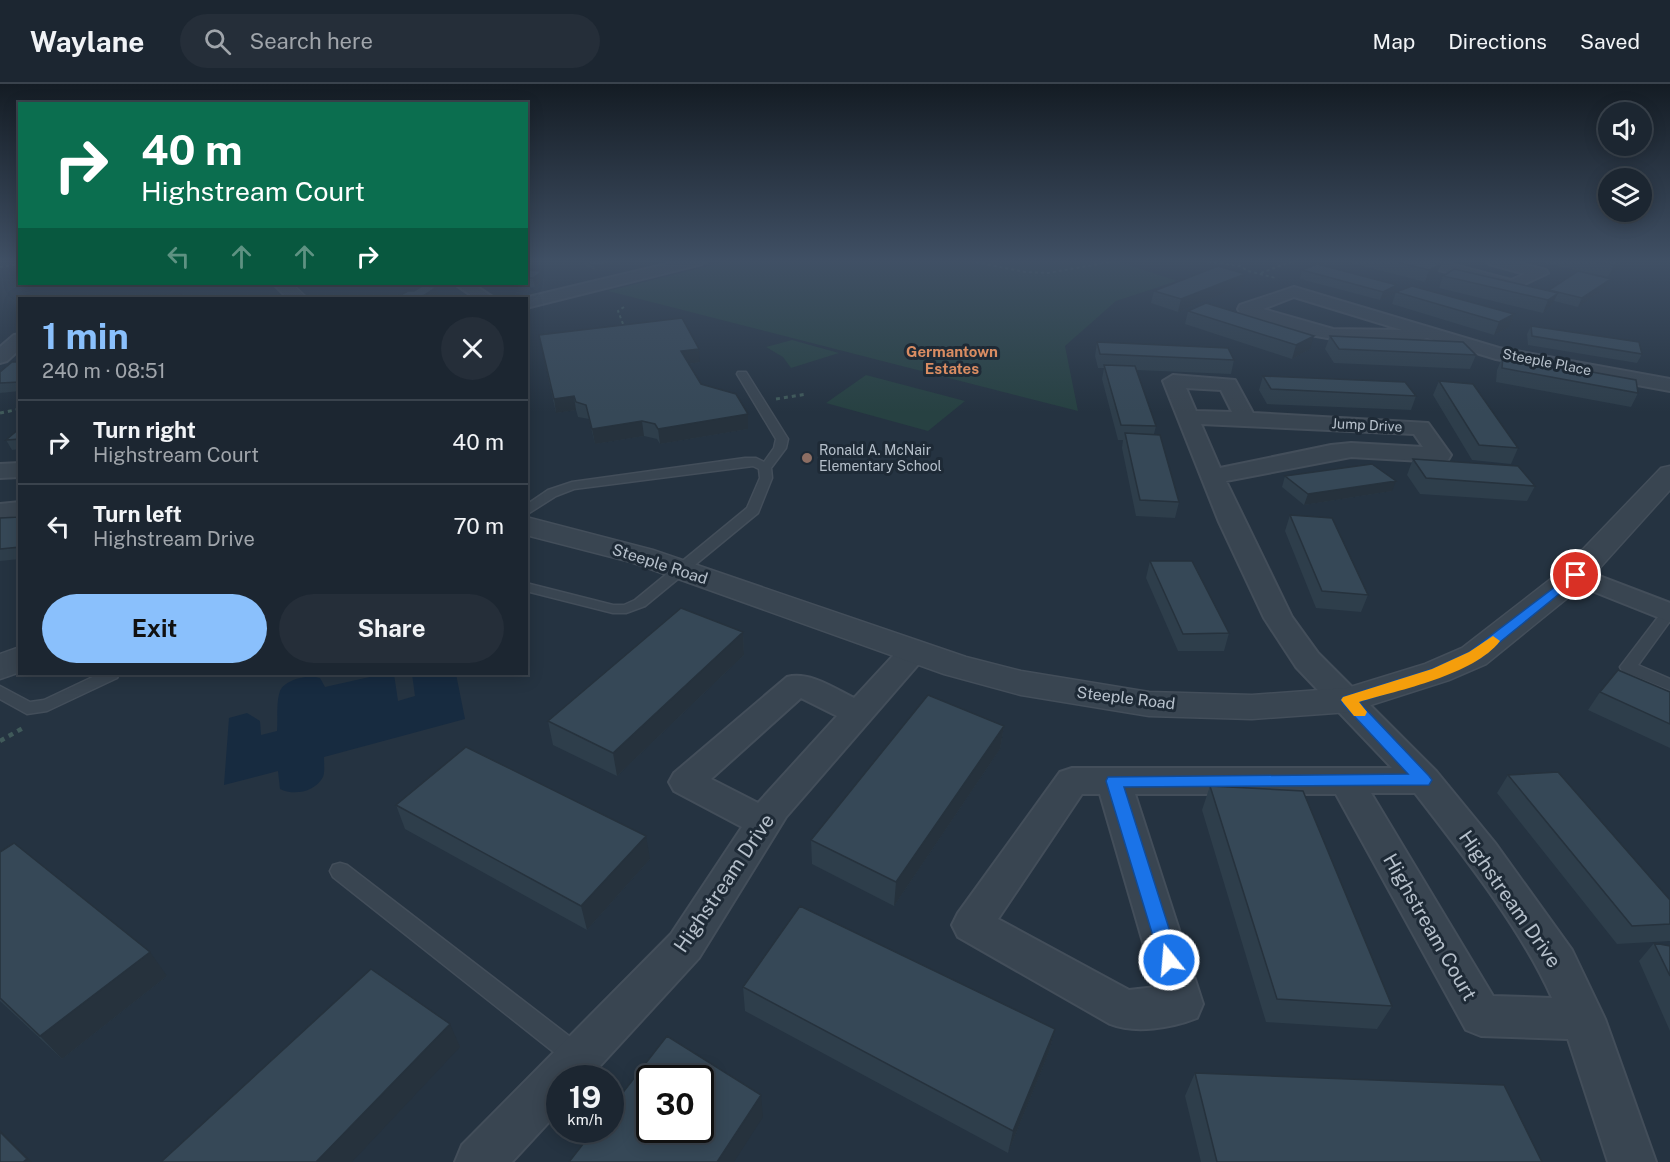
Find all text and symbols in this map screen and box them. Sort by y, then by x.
search box [180,14,600,68]
text: Waylane [30,25,144,58]
icon: search [201,25,234,58]
text: Search here [249,28,373,54]
text: Map [1373,29,1415,54]
text: Directions [1448,29,1547,54]
text: Saved [1580,29,1640,54]
map controls [1598,102,1652,222]
button: sound [1598,102,1652,156]
text: 40 m [141,125,243,174]
icon: right [42,126,120,204]
button: layers [1598,168,1652,222]
text: Highstream Court [141,175,365,207]
icon: left [162,240,195,273]
icon: ahead [225,240,258,273]
icon: ahead [288,240,321,273]
icon: right [351,240,384,273]
text: 1 min [42,315,129,357]
button: close [441,317,504,380]
district label: Germantown Estates [906,343,998,377]
street label: Steeple Place [1501,346,1593,378]
text: 240 m · 08:51 [42,359,166,383]
street label: Jump Drive [1331,415,1403,435]
text: Turn right [93,417,196,443]
icon: right [42,426,75,459]
text: 40 m [452,429,504,455]
place label: Ronald A. McNair Elementary School [819,442,942,474]
text: Highstream Court [93,443,259,467]
marker: Ronald A. McNair Elementary School [800,451,814,465]
text: Turn left [93,501,182,527]
icon: left [42,510,75,543]
text: 70 m [453,513,504,539]
text: Highstream Drive [93,527,255,551]
street label: Steeple Road [610,540,710,588]
pin [1550,549,1601,600]
icon: arrive [1559,558,1592,591]
button: Exit [42,594,267,663]
button: Share [279,594,504,663]
street label: Steeple Road [1076,683,1176,713]
street label: Highstream Drive [669,809,779,957]
street label: Highstream Drive [1454,826,1566,972]
street label: Highstream Court [1378,849,1482,1005]
position arrow [1137,928,1201,992]
speed limit sign: 30 [636,1065,714,1143]
text: 19 [569,1079,601,1115]
text: km/h [567,1111,603,1128]

